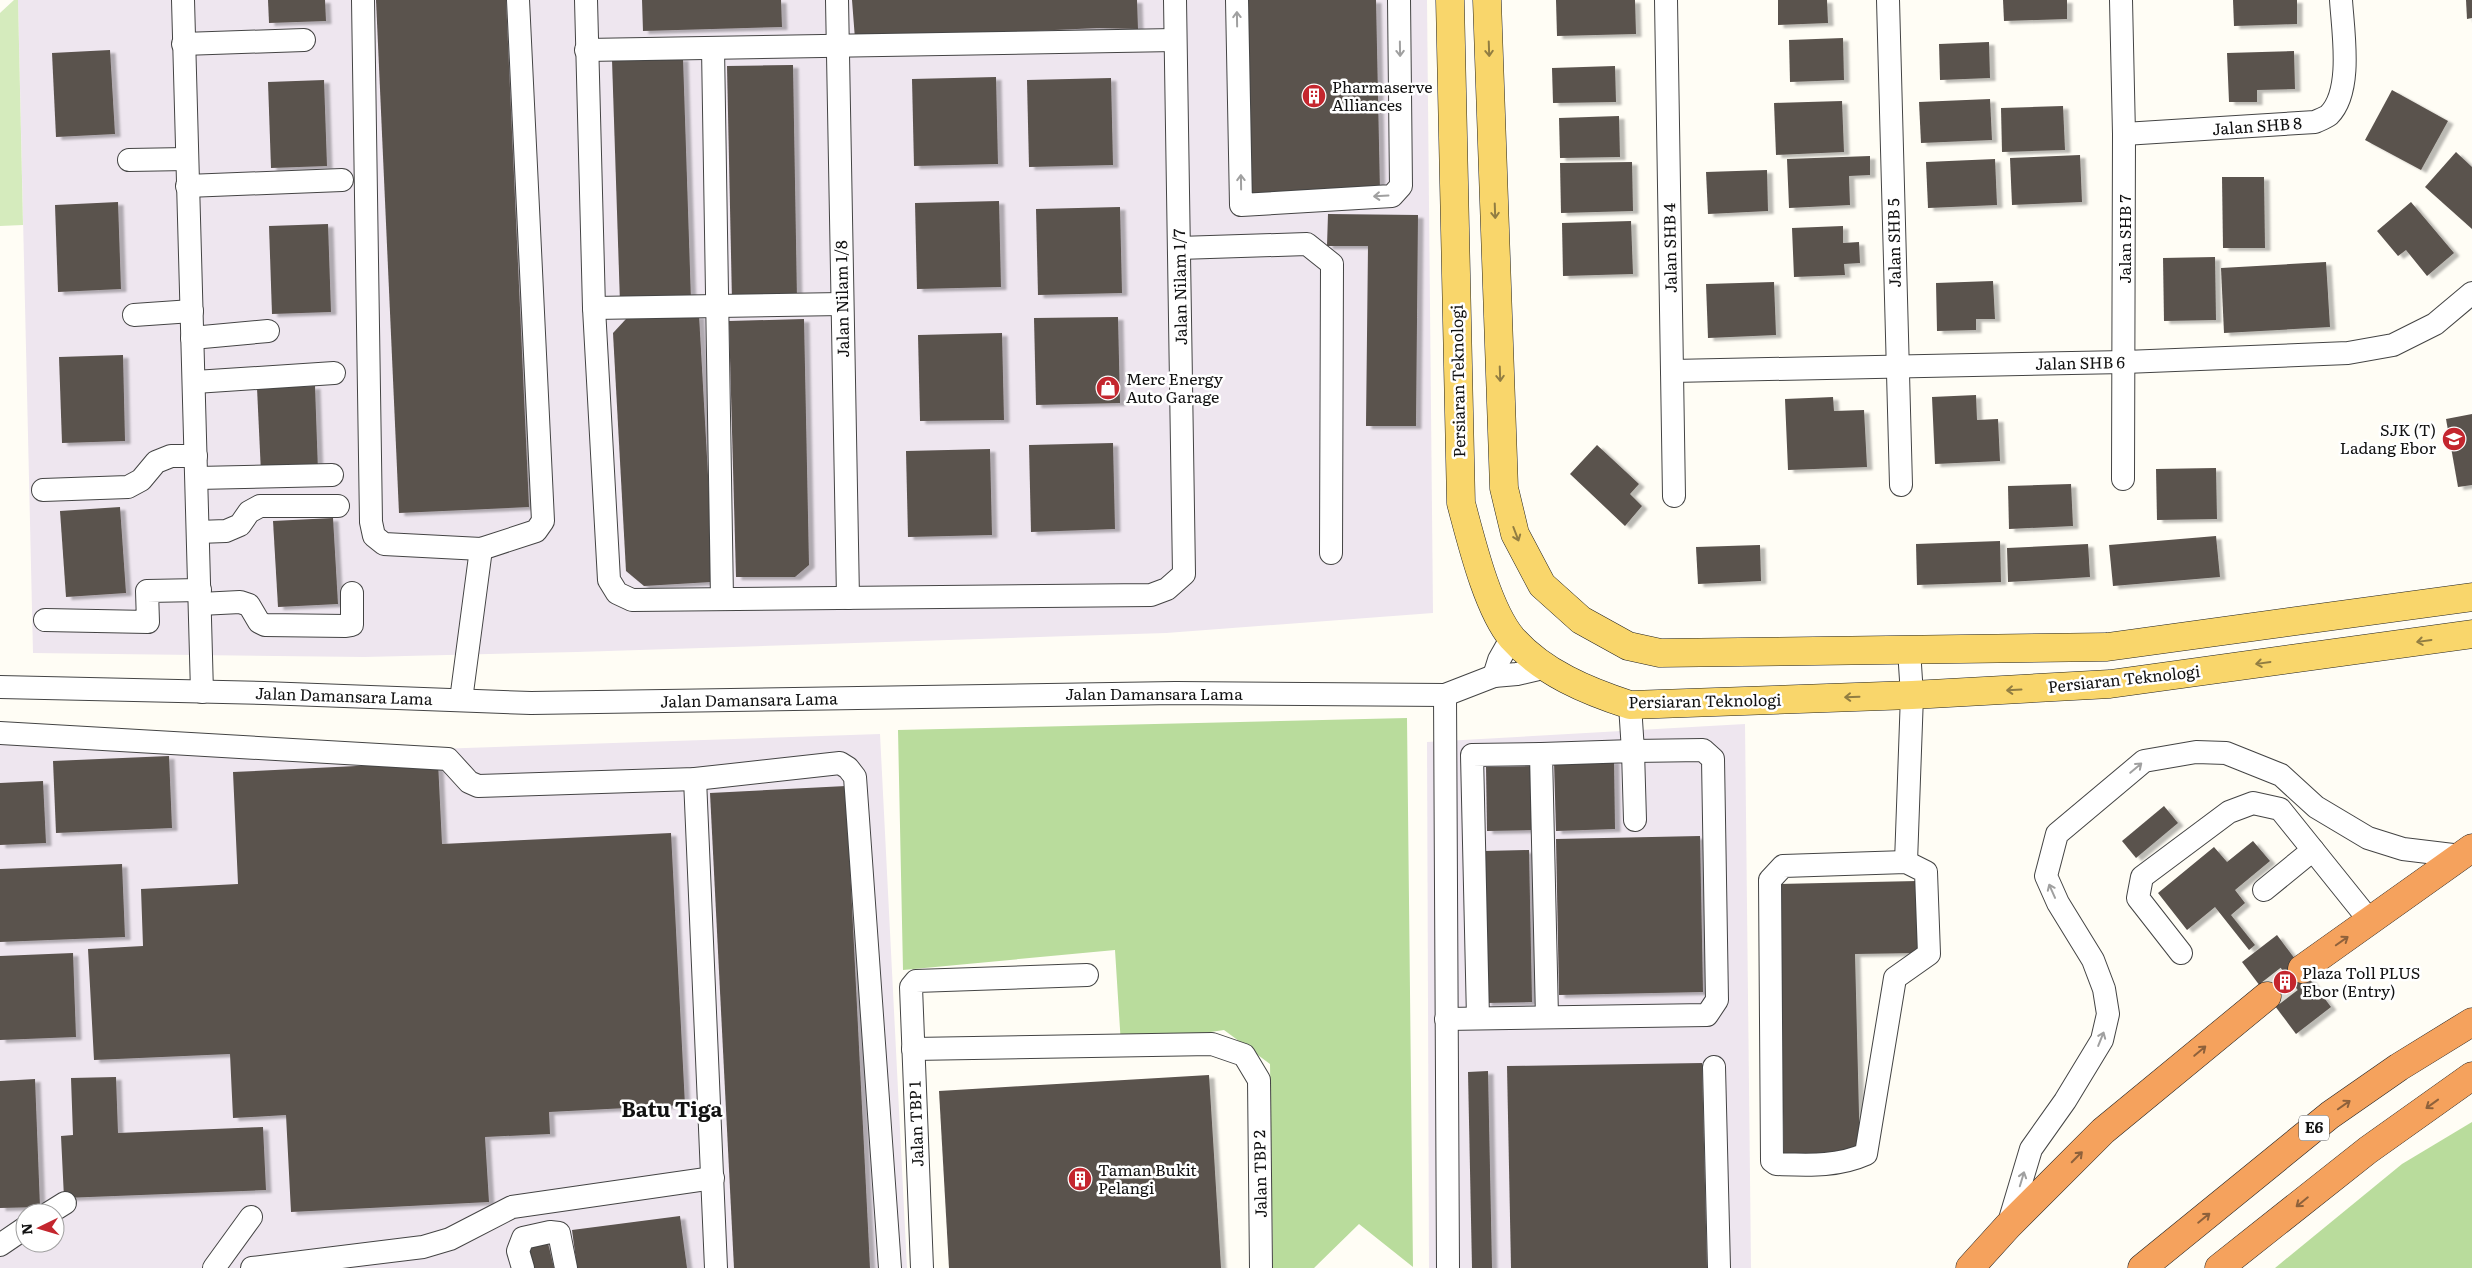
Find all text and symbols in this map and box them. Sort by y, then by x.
one-way arrow [1232,12,1242,28]
one-way arrow [1395,40,1405,56]
one-way arrow [1484,40,1494,56]
place label: Pharmaserve Alliances [1332,74,1433,116]
building icon: Pharmaserve Alliances [1301,83,1327,109]
street label: Jalan SHB 8 [2211,110,2303,140]
one-way arrow [1236,174,1245,190]
one-way arrow [1373,192,1389,201]
street label: Jalan SHB 7 [2112,194,2136,284]
street label: Jalan SHB 5 [1880,198,1906,288]
one-way arrow [1490,203,1499,219]
street label: Jalan SHB 4 [1656,203,1682,293]
street label: Jalan Nilam 1/7 [1166,228,1192,346]
street label: Jalan Nilam 1/8 [828,240,854,358]
street label: Persiaran Teknologi [1444,304,1470,458]
street label: Jalan SHB 6 [2035,349,2126,375]
one-way arrow [1495,365,1505,381]
place label: Merc Energy Auto Garage [1126,366,1224,408]
shop icon: Merc Energy Auto Garage [1095,375,1121,401]
place label: SJK (T) Ladang Ebor [2340,417,2436,459]
school or university icon: SJK (T) Ladang Ebor [2441,426,2467,452]
one-way arrow [1512,526,1521,541]
one-way arrow [2416,636,2432,646]
street label: Persiaran Teknologi [2047,658,2201,698]
one-way arrow [2255,658,2271,668]
street label: Jalan Damansara Lama [255,680,434,710]
street label: Jalan Damansara Lama [1065,681,1243,705]
street label: Jalan Damansara Lama [660,685,838,713]
one-way arrow [2007,685,2023,694]
street label: Persiaran Teknologi [1628,687,1782,713]
one-way arrow [1844,692,1860,702]
one-way arrow [2129,762,2142,774]
one-way arrow [2047,884,2057,899]
one-way arrow [2335,936,2349,946]
place label: Plaza Toll PLUS Ebor (Entry) [2302,960,2420,1002]
building icon: Plaza Toll PLUS Ebor (Entry) [2272,969,2298,995]
one-way arrow [2097,1032,2106,1047]
one-way arrow [2193,1046,2206,1057]
street label: Jalan TBP 1 [901,1080,928,1168]
district label: Batu Tiga [621,1092,724,1123]
one-way arrow [2425,1099,2439,1109]
one-way arrow [2337,1100,2351,1110]
road number: E6 [2299,1116,2329,1140]
street label: Jalan TBP 2 [1246,1130,1272,1218]
one-way arrow [2071,1151,2083,1163]
place label: Taman Bukit Pelangi [1098,1157,1197,1199]
building icon: Taman Bukit Pelangi [1067,1166,1093,1192]
one-way arrow [2017,1172,2027,1188]
one-way arrow [2296,1196,2309,1207]
north arrow [15,1203,65,1253]
one-way arrow [2197,1213,2210,1224]
text: N [16,1222,37,1236]

